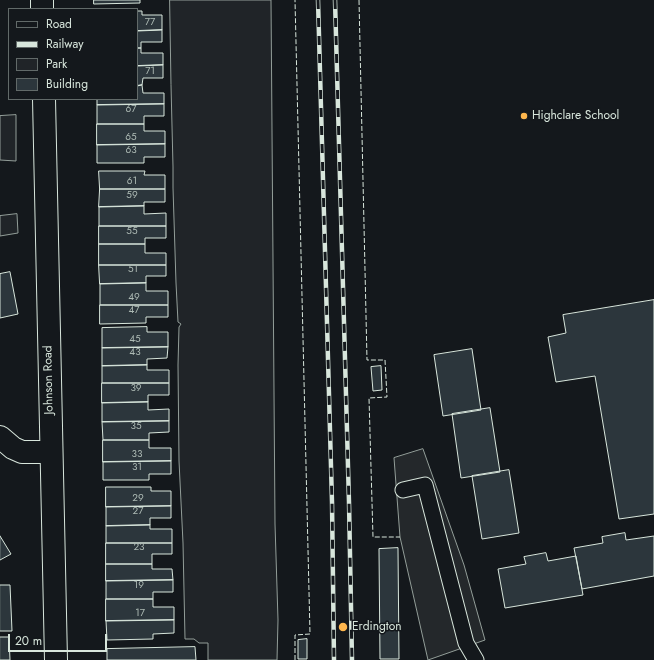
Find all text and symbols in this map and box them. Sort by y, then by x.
legend [8,8,138,100]
text: Road [46,15,72,33]
house number: 77 [145,17,155,29]
text: Railway [46,35,84,53]
text: Park [46,55,67,73]
house number: 71 [145,66,155,78]
text: Building [46,75,88,93]
house number: 67 [125,104,137,116]
place label: Highclare School [532,109,619,123]
marker: Highclare School [519,111,529,121]
house number: 65 [125,132,137,144]
house number: 63 [125,145,137,157]
house number: 61 [127,176,137,188]
house number: 59 [126,190,138,202]
house number: 55 [126,226,138,238]
house number: 51 [128,264,138,276]
house number: 49 [128,292,140,304]
house number: 47 [128,305,140,317]
house number: 45 [129,334,141,346]
street label: Johnson Road [41,345,57,415]
house number: 43 [129,347,141,359]
house number: 39 [130,383,142,395]
house number: 35 [130,421,142,433]
house number: 33 [132,449,142,461]
house number: 31 [132,462,142,474]
house number: 29 [132,493,144,505]
house number: 27 [133,506,143,518]
house number: 23 [133,542,145,554]
house number: 19 [134,580,144,592]
house number: 17 [135,608,145,620]
place label: Erdington [352,620,402,634]
marker: Erdington [337,621,349,633]
scale bar [10,626,109,652]
text: 20 m [15,632,42,650]

